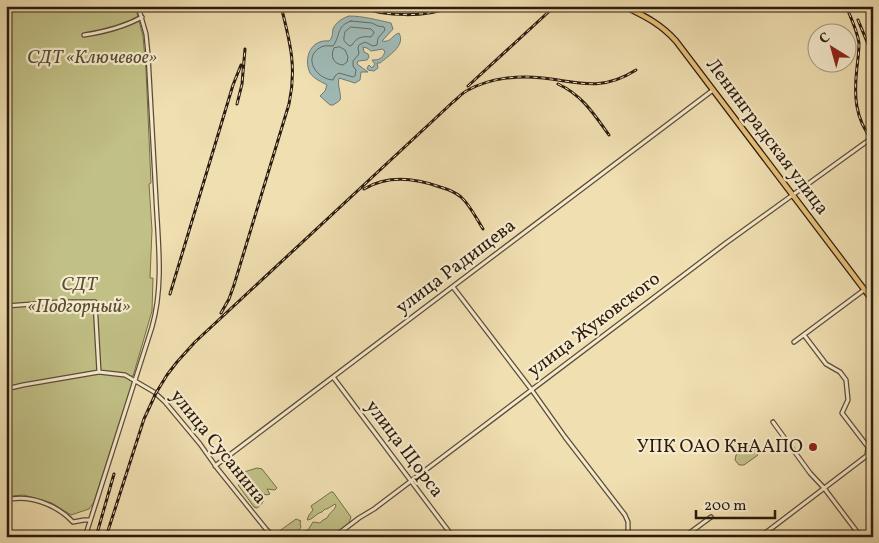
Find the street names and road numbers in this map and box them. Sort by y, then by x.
street label: Ленинградская улица [699,53,835,221]
street label: улица Радищева [391,213,521,321]
street label: улица Жуковского [522,266,666,384]
street label: улица Сусанина [164,384,272,510]
street label: улица Щорса [359,395,449,503]

